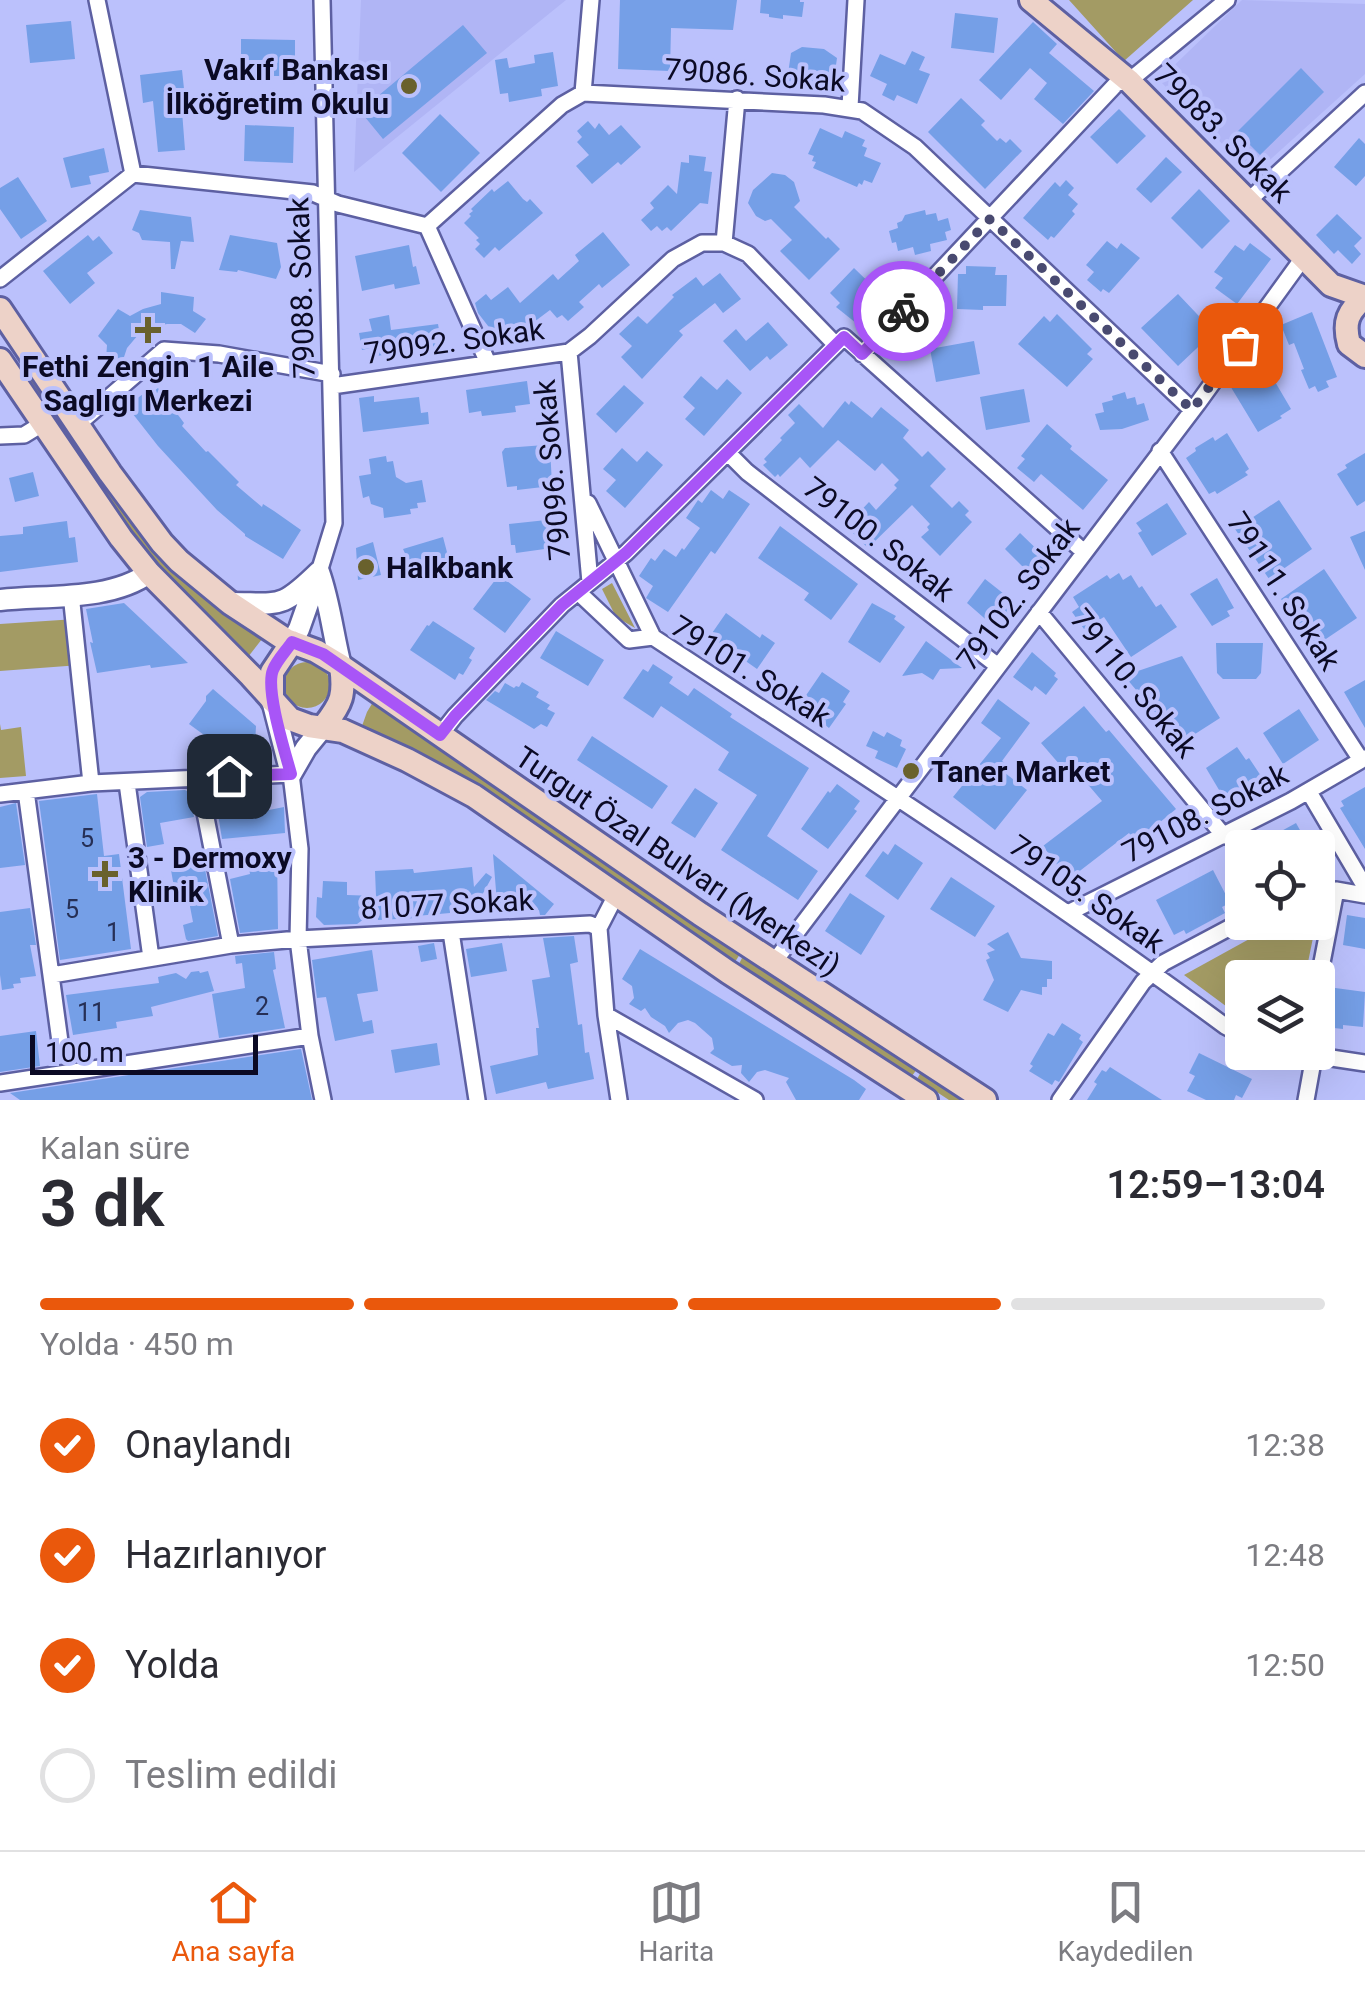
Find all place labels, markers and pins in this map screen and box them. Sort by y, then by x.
place label: Vakıf Bankası İlköğretim Okulu [165,52,389,121]
marker: Vakıf Bankası İlköğretim Okulu [398,75,420,97]
pin [1198,303,1283,388]
marker: Fethi Zengin 1 Aile Saglıgı Merkezi [135,317,161,343]
place label: Fethi Zengin 1 Aile Saglıgı Merkezi [22,349,274,418]
place label: Halkbank [386,550,514,585]
marker: Halkbank [355,556,377,578]
pin [187,734,272,819]
place label: Taner Market [931,754,1110,789]
marker: Taner Market [900,760,922,782]
place label: 3 - Dermoxy Klinik [128,840,293,909]
marker: 3 - Dermoxy Klinik [92,861,118,887]

